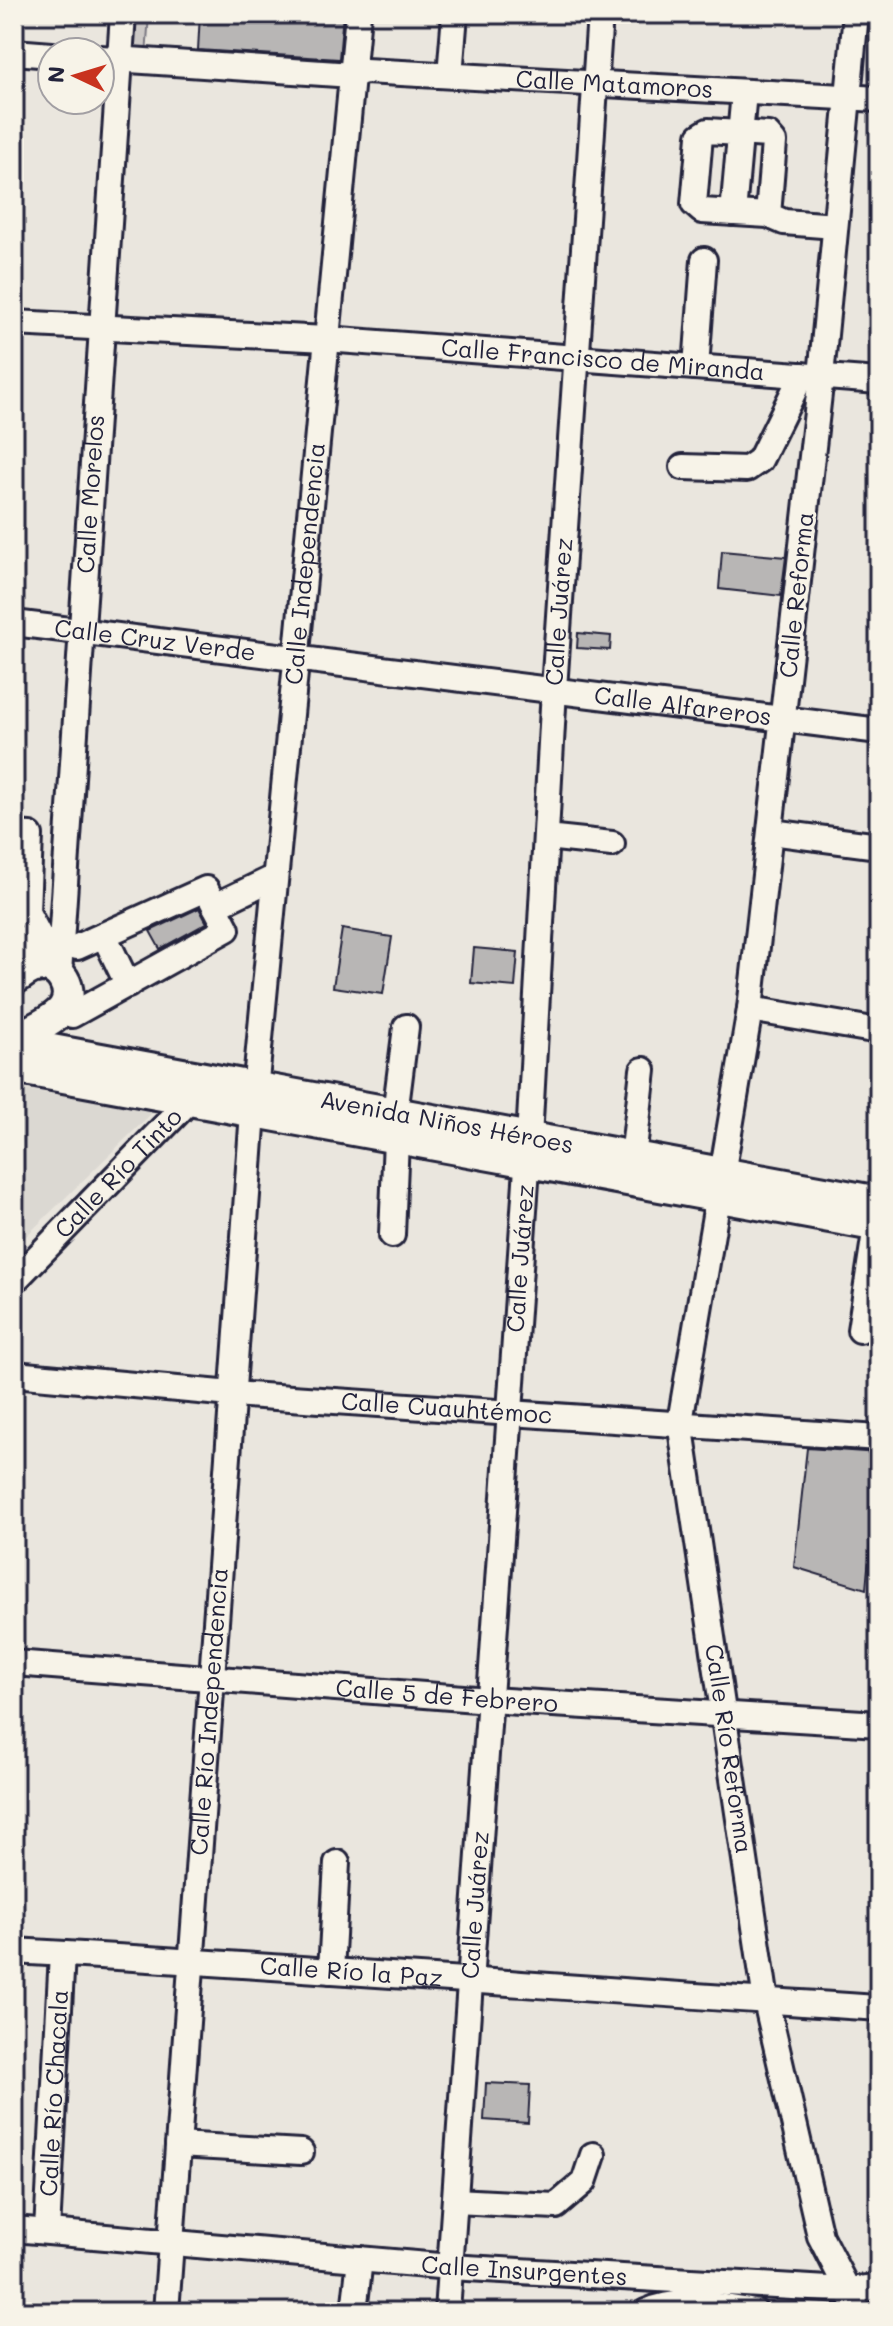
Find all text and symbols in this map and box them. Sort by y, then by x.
north arrow [36,36,116,116]
street label: Calle Matamoros [515,62,714,104]
text: N [41,65,71,84]
street label: Calle Francisco de Miranda [440,331,766,386]
street label: Calle Morelos [69,414,110,574]
street label: Calle Independencia [277,441,331,686]
street label: Calle Reforma [771,510,820,679]
street label: Calle Juárez [537,537,578,687]
street label: Calle Cruz Verde [53,611,257,667]
street label: Calle Alfareros [592,679,773,731]
street label: Avenida Niños Héroes [318,1083,576,1160]
street label: Calle Río Tinto [47,1101,188,1244]
street label: Calle Juárez [499,1183,540,1333]
street label: Calle Cuauhtémoc [340,1384,553,1430]
street label: Calle Río Independencia [182,1567,234,1856]
street label: Calle Río Reforma [699,1642,761,1856]
street label: Calle 5 de Febrero [334,1671,559,1718]
street label: Calle Juárez [453,1830,495,1980]
street label: Calle Río la Paz [259,1949,444,1992]
street label: Calle Río Chacala [32,1989,74,2197]
street label: Calle Insurgentes [420,2248,628,2291]

